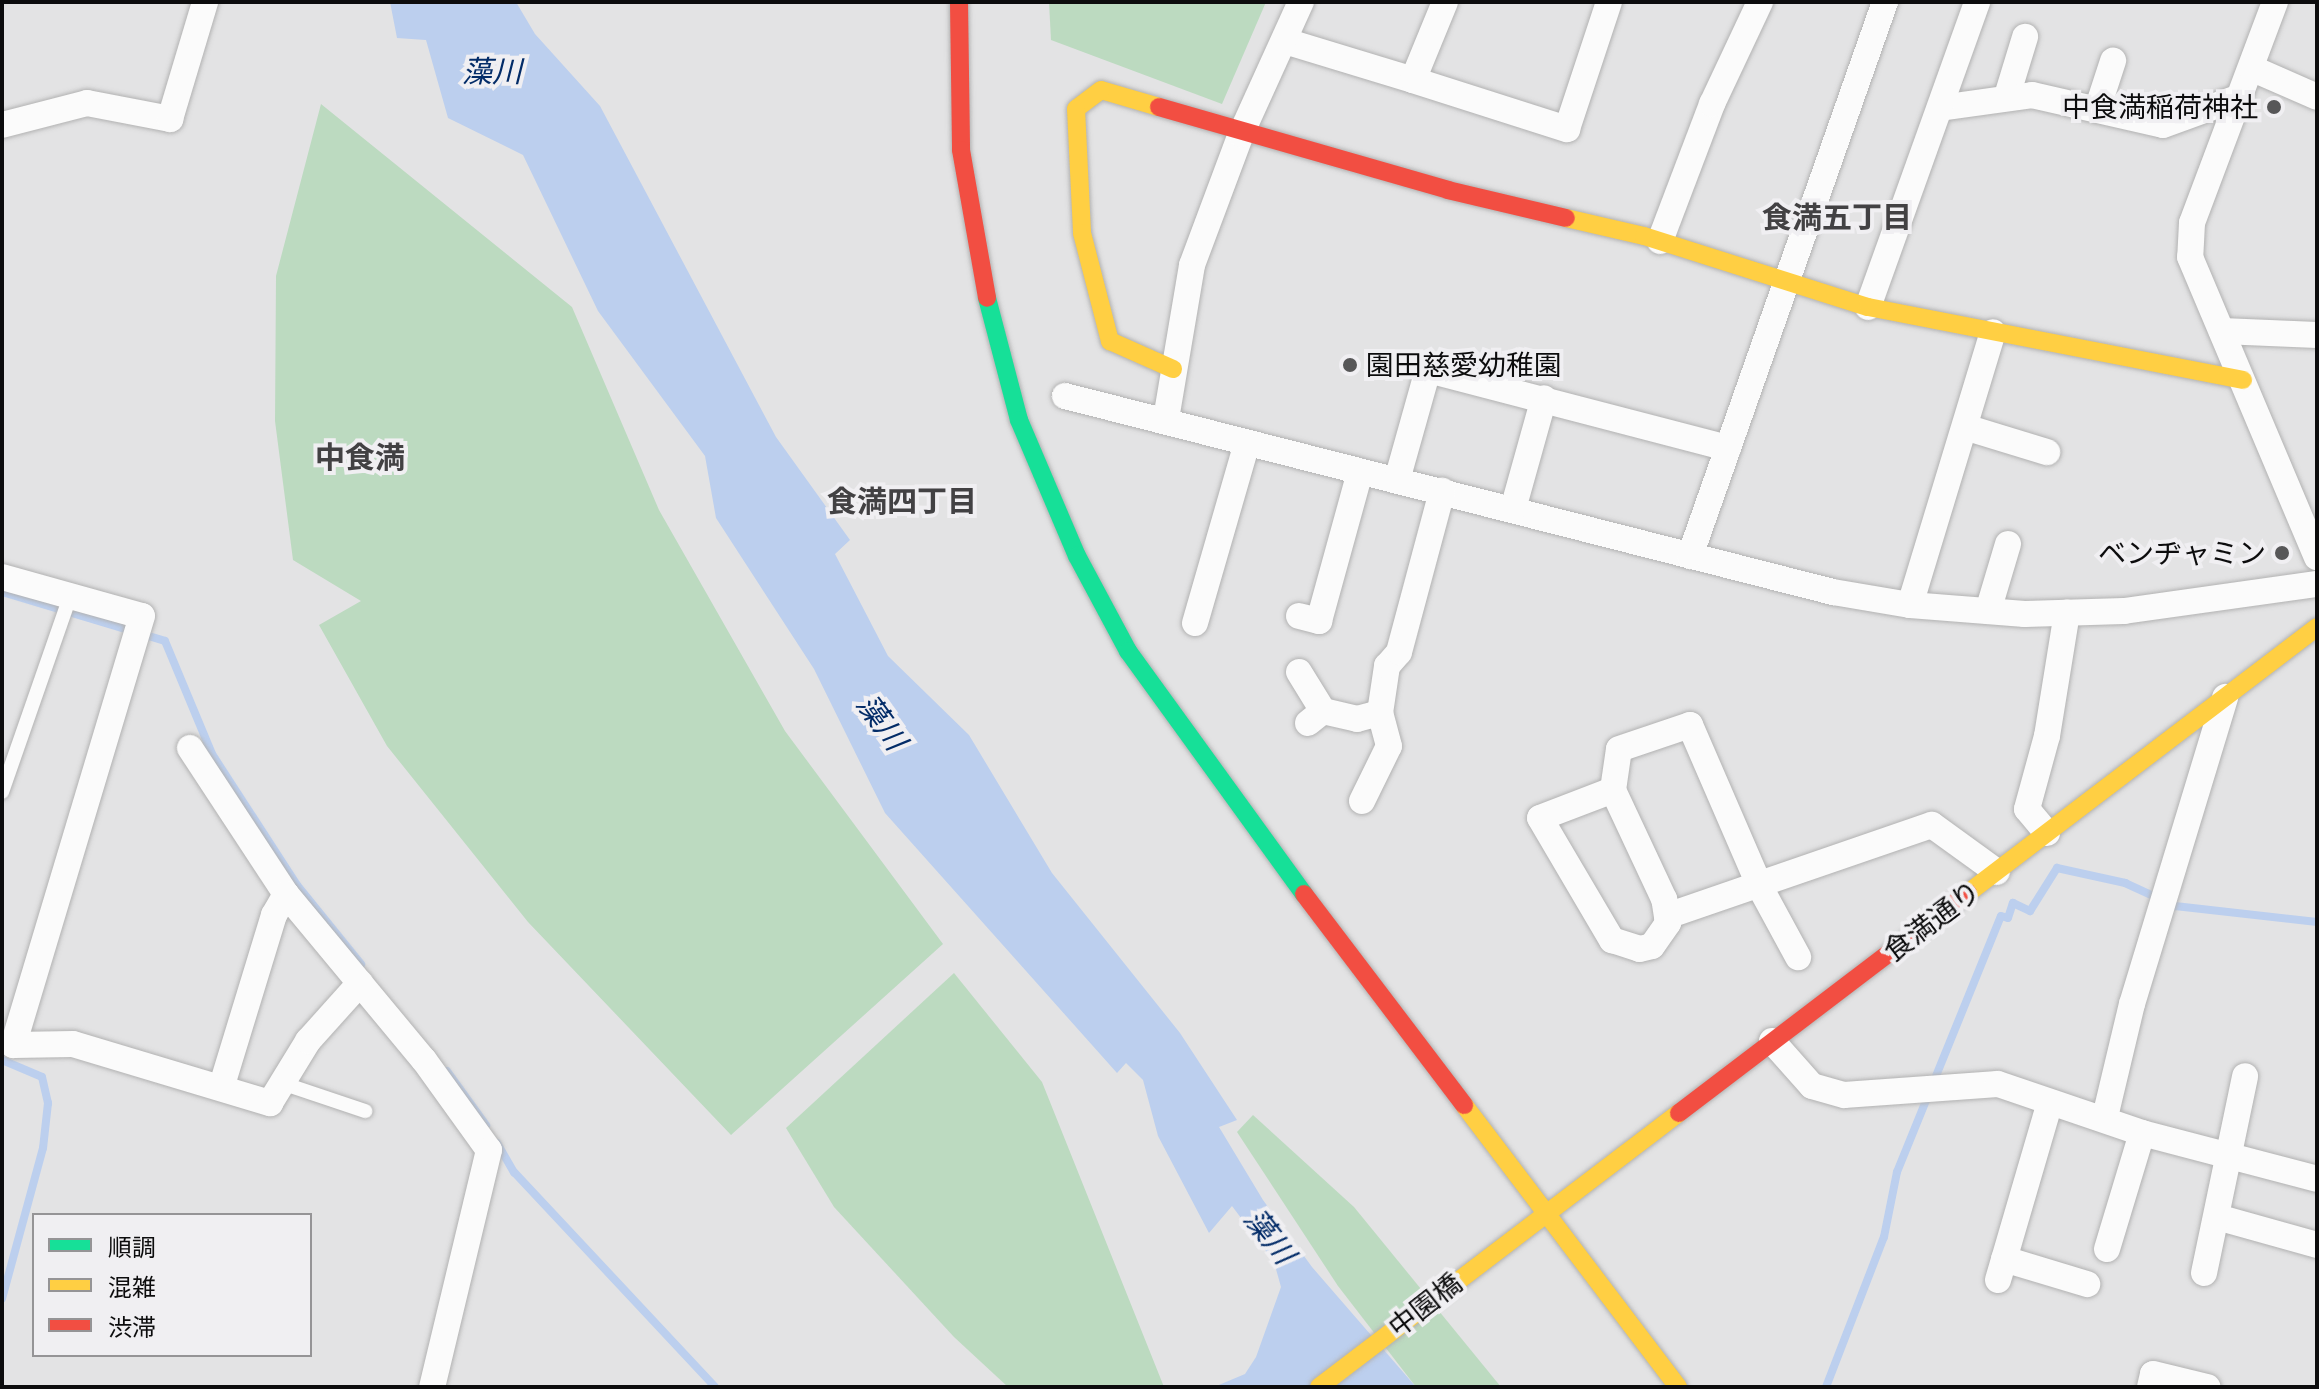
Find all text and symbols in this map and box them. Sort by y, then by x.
water label: 藻川 [462,53,522,89]
place label: 中食満稲荷神社 [2062,90,2258,124]
marker: 中食満稲荷神社 [2265,98,2283,116]
district label: 食満五丁目 [1762,199,1912,235]
place label: 園田慈愛幼稚園 [1366,348,1562,382]
marker: 園田慈愛幼稚園 [1341,356,1359,374]
district label: 中食満 [315,439,405,475]
district label: 食満四丁目 [827,483,977,519]
place label: ベンヂャミン [2098,536,2266,570]
marker: ベンヂャミン [2273,544,2291,562]
water label: 藻川 [850,687,914,757]
street label: 食満通り [1877,874,1987,968]
water label: 藻川 [1237,1201,1303,1271]
legend [32,1213,312,1357]
text: 順調 [108,1232,156,1261]
street label: 中園橋 [1382,1266,1468,1344]
text: 混雑 [108,1272,156,1301]
text: 渋滞 [108,1312,156,1341]

